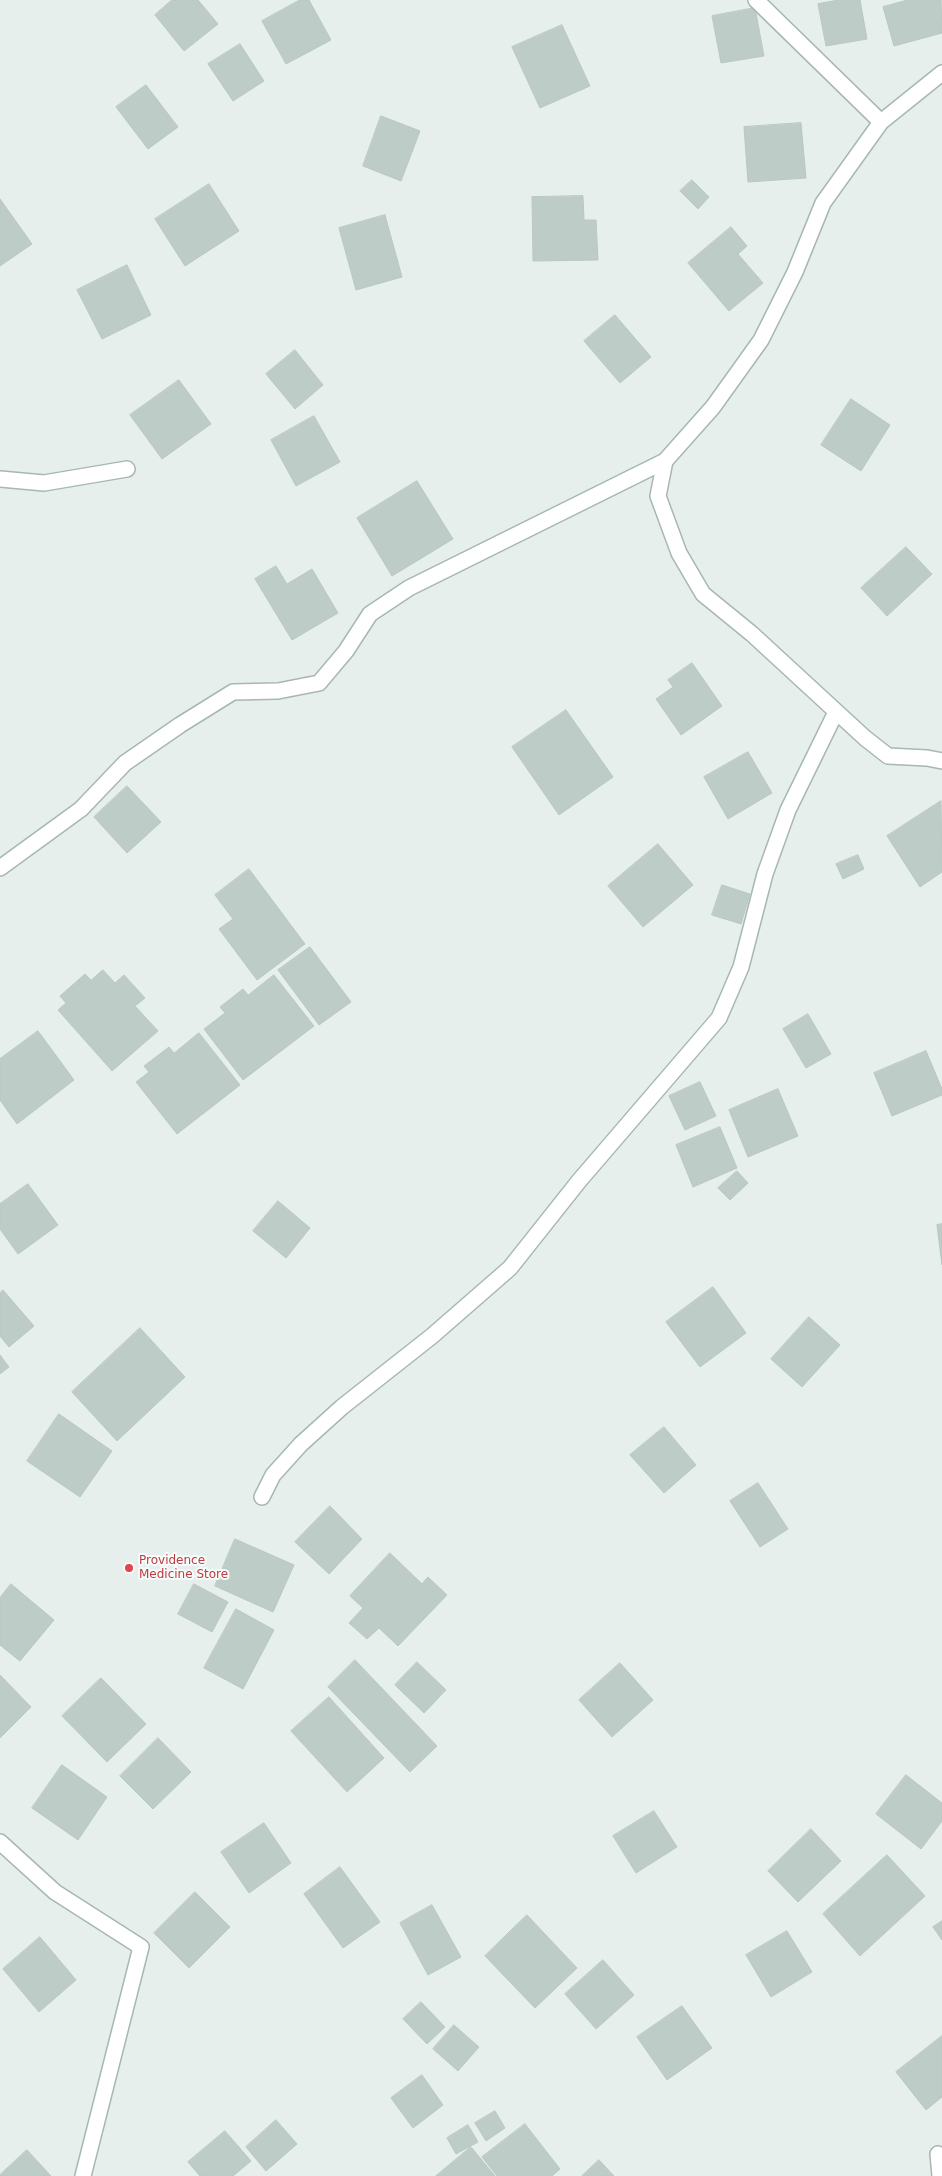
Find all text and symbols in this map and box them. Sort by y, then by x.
place label: Providence Medicine Store [139,1554,228,1582]
marker: Providence Medicine Store [123,1562,135,1574]

